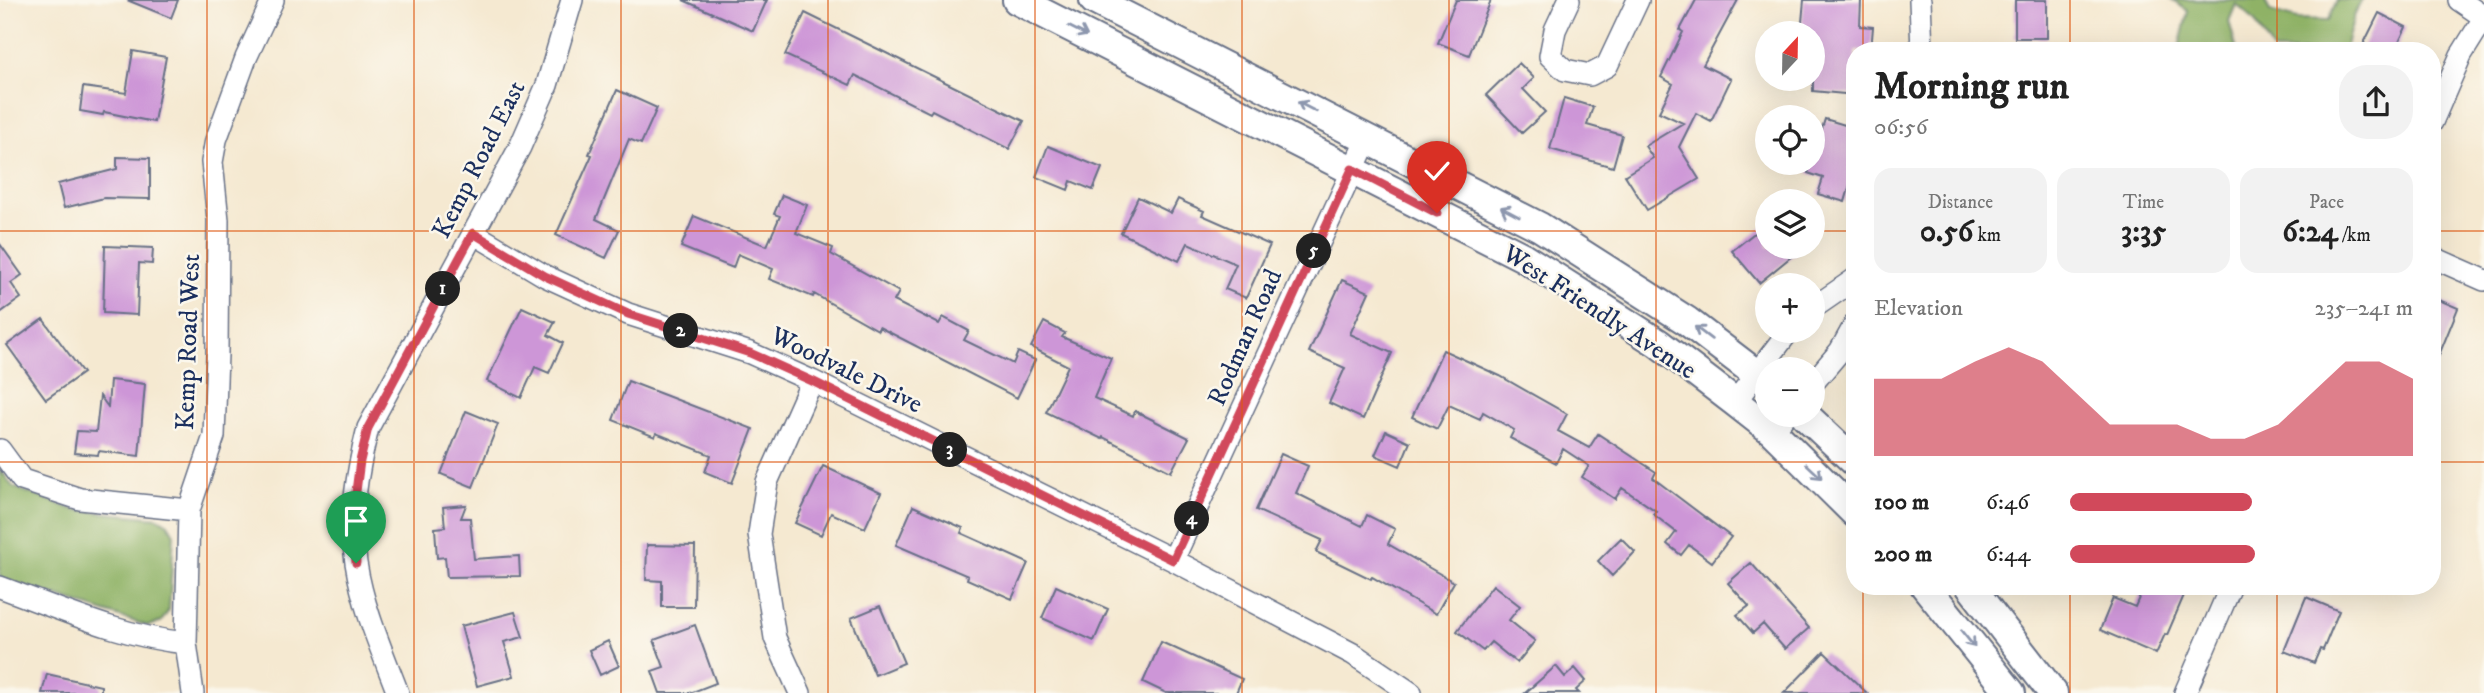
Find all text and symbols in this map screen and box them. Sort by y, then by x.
north arrow [1755,21,1825,91]
map controls [1755,21,1825,427]
one-way arrow [1067,24,1088,38]
text: Morning run [1874,63,2069,111]
button: share [2339,65,2413,139]
street label: Kemp Road East [425,75,533,244]
one-way arrow [1297,99,1318,113]
button: locate [1755,105,1825,175]
text: 06:56 [1874,113,1928,142]
pin [1407,141,1467,213]
icon: check [1418,152,1456,190]
button: layers [1755,189,1825,259]
text: Distance [1928,191,1993,214]
text: Time [2123,191,2164,214]
text: Pace [2309,191,2344,214]
one-way arrow [1500,204,1521,218]
text: 0.56 [1920,214,1973,251]
text: 3:35 [2121,214,2166,251]
text: 6:24 [2282,214,2338,251]
text: km [1973,224,2001,247]
text: /km [2338,224,2371,247]
pin: 5 [1296,233,1332,268]
street label: West Friendly Avenue [1495,237,1702,387]
text: 5 [1309,239,1318,262]
street label: Kemp Road West [169,253,208,431]
street label: Rodman Road [1201,264,1290,411]
pin: 1 [426,272,460,306]
button: + [1755,273,1825,343]
text: 1 [439,277,446,300]
text: Elevation [1874,294,1963,323]
text: 235–241 m [2314,294,2413,323]
pin: 2 [664,314,698,348]
text: 2 [676,319,685,342]
street label: Woodvale Drive [764,319,928,421]
one-way arrow [1694,325,1712,340]
button: − [1755,357,1825,427]
pin: 3 [932,433,968,468]
text: 3 [946,438,953,461]
one-way arrow [1805,463,1822,480]
text: 100 m [1874,488,1929,517]
text: 6:46 [1986,488,2029,517]
pin [326,491,386,563]
icon: arrive [337,502,375,540]
pin: 4 [1174,502,1210,536]
text: 4 [1186,507,1197,530]
text: 200 m [1874,540,1932,569]
text: 6:44 [1986,540,2030,569]
one-way arrow [1960,630,1976,648]

